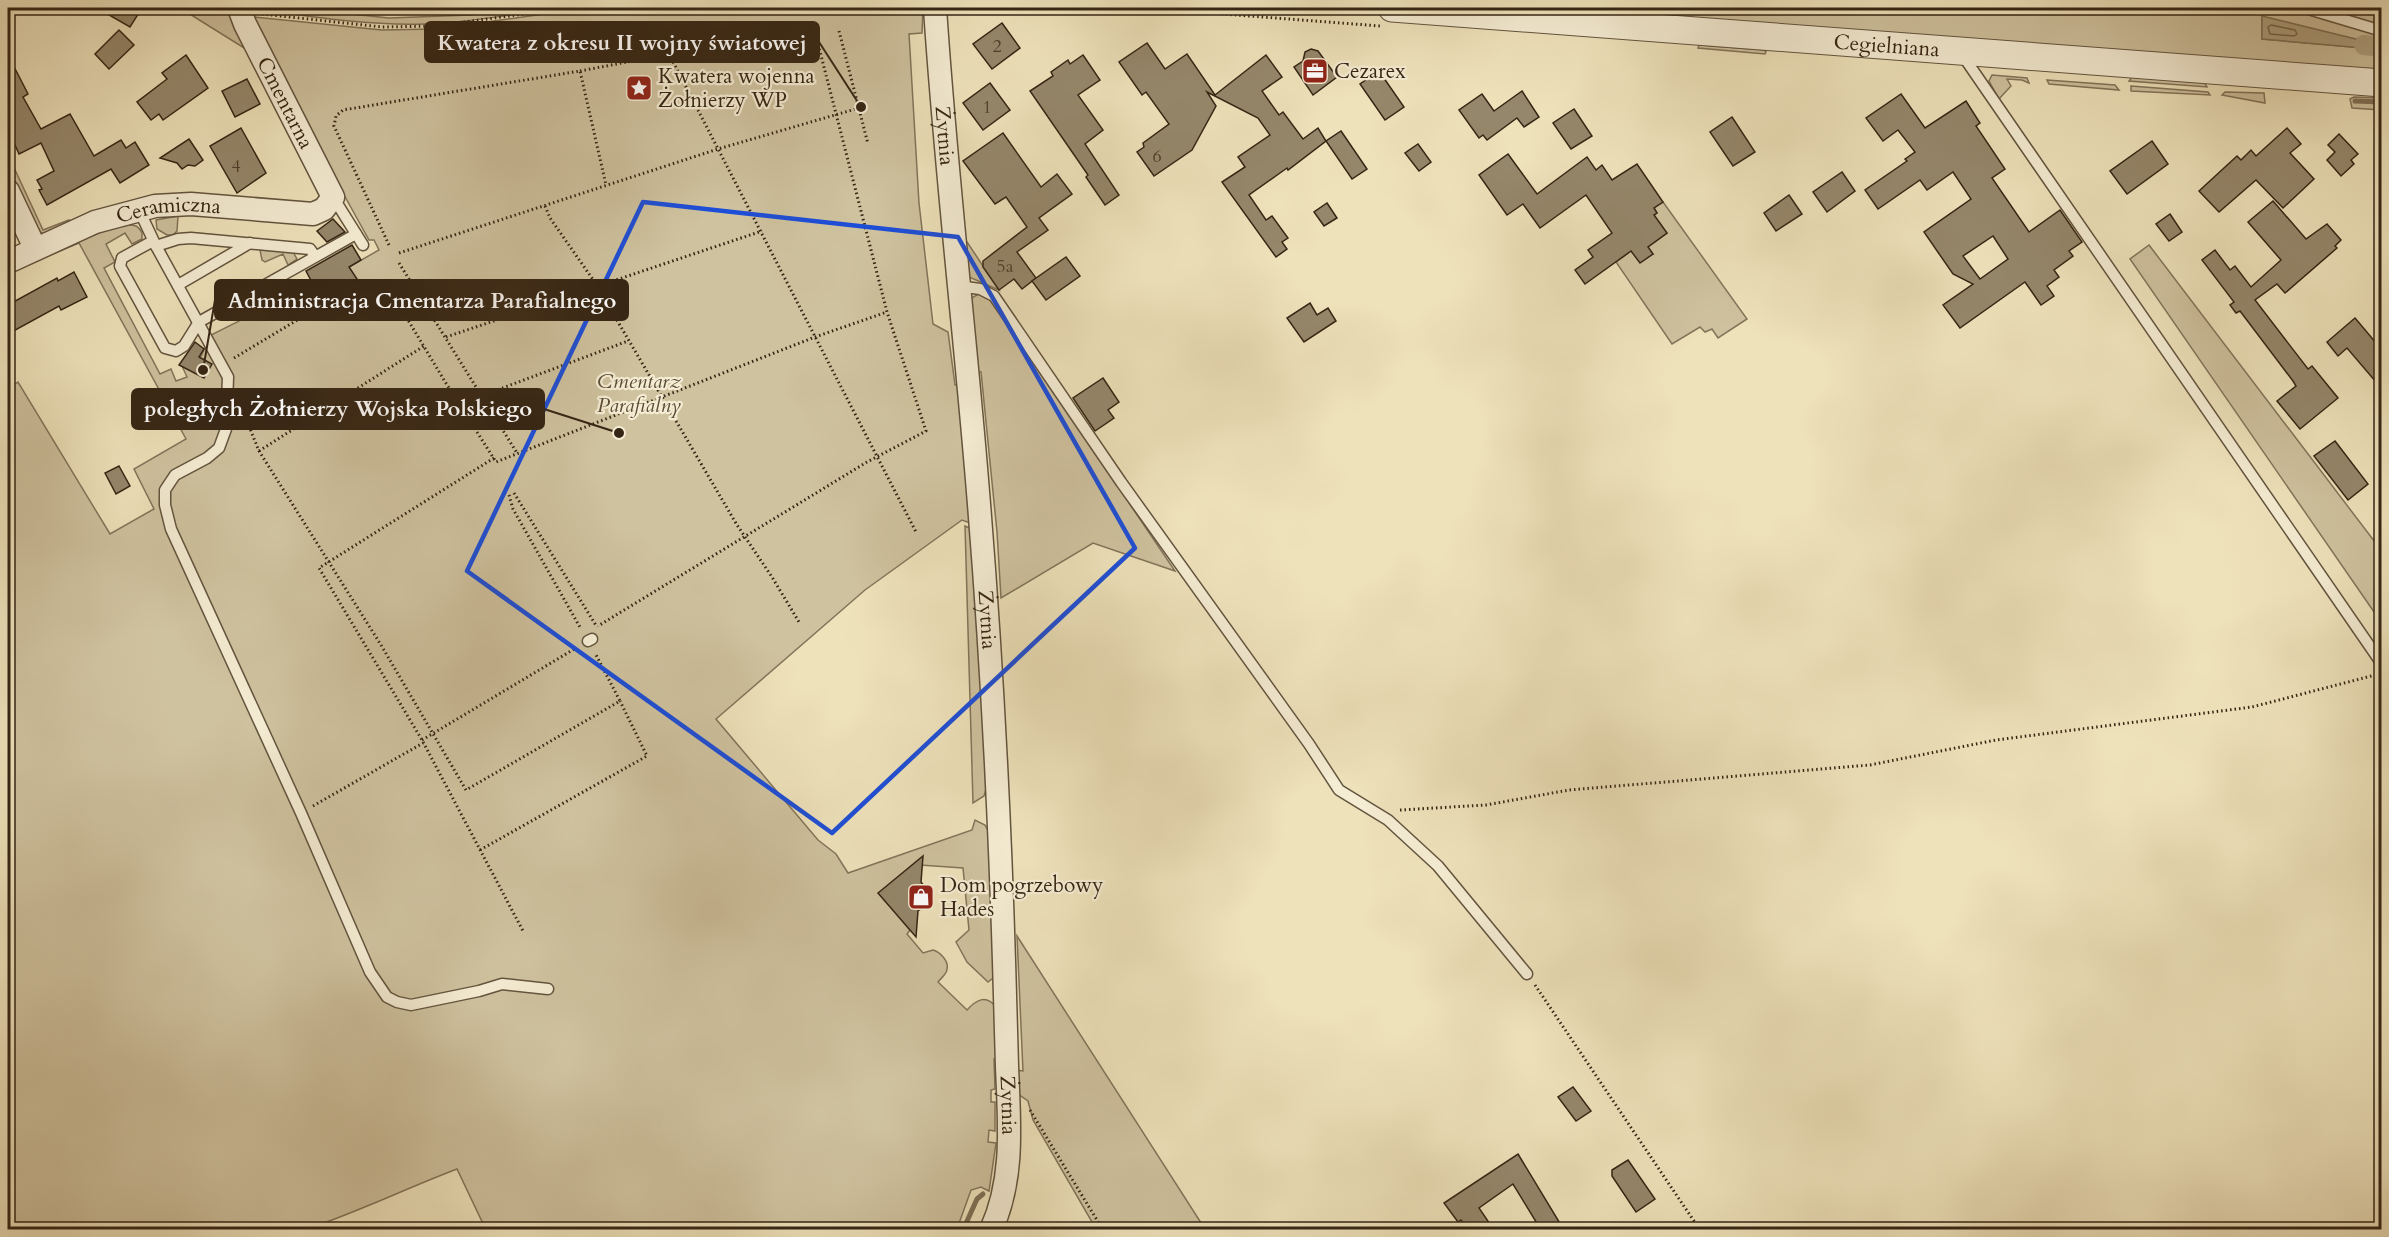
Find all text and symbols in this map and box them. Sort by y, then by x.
callout: Kwatera z okresu II wojny światowej [425,22,819,62]
street label: Cegielniana [1833,27,1941,64]
text: Kwatera z okresu II wojny światowej [437,28,807,58]
house number: 2 [992,34,1002,59]
street label: Cmentarna [249,52,321,154]
office icon: Cezarex [1300,56,1330,86]
place label: Cezarex [1334,57,1406,86]
place label: Kwatera wojenna Żołnierzy WP [658,62,815,115]
place icon: Kwatera wojenna Żołnierzy WP [624,73,654,103]
house number: 1 [982,95,992,120]
street label: Żytnia [928,105,962,167]
house number: 6 [1152,144,1162,169]
house number: 4 [231,154,241,179]
street label: Ceramiczna [113,190,222,230]
house number: 5a [997,254,1014,279]
callout: Administracja Cmentarza Parafialnego [215,280,628,320]
text: Administracja Cmentarza Parafialnego [228,286,617,316]
park label: Cmentarz Parafialny [597,367,681,420]
callout: poległych Żołnierzy Wojska Polskiego [132,389,544,429]
text: poległych Żołnierzy Wojska Polskiego [144,394,532,424]
street label: Żytnia [971,589,1004,650]
place label: Dom pogrzebowy Hades [940,871,1103,924]
shop icon: Dom pogrzebowy Hades [906,882,936,912]
street label: Żytnia [993,1075,1024,1135]

